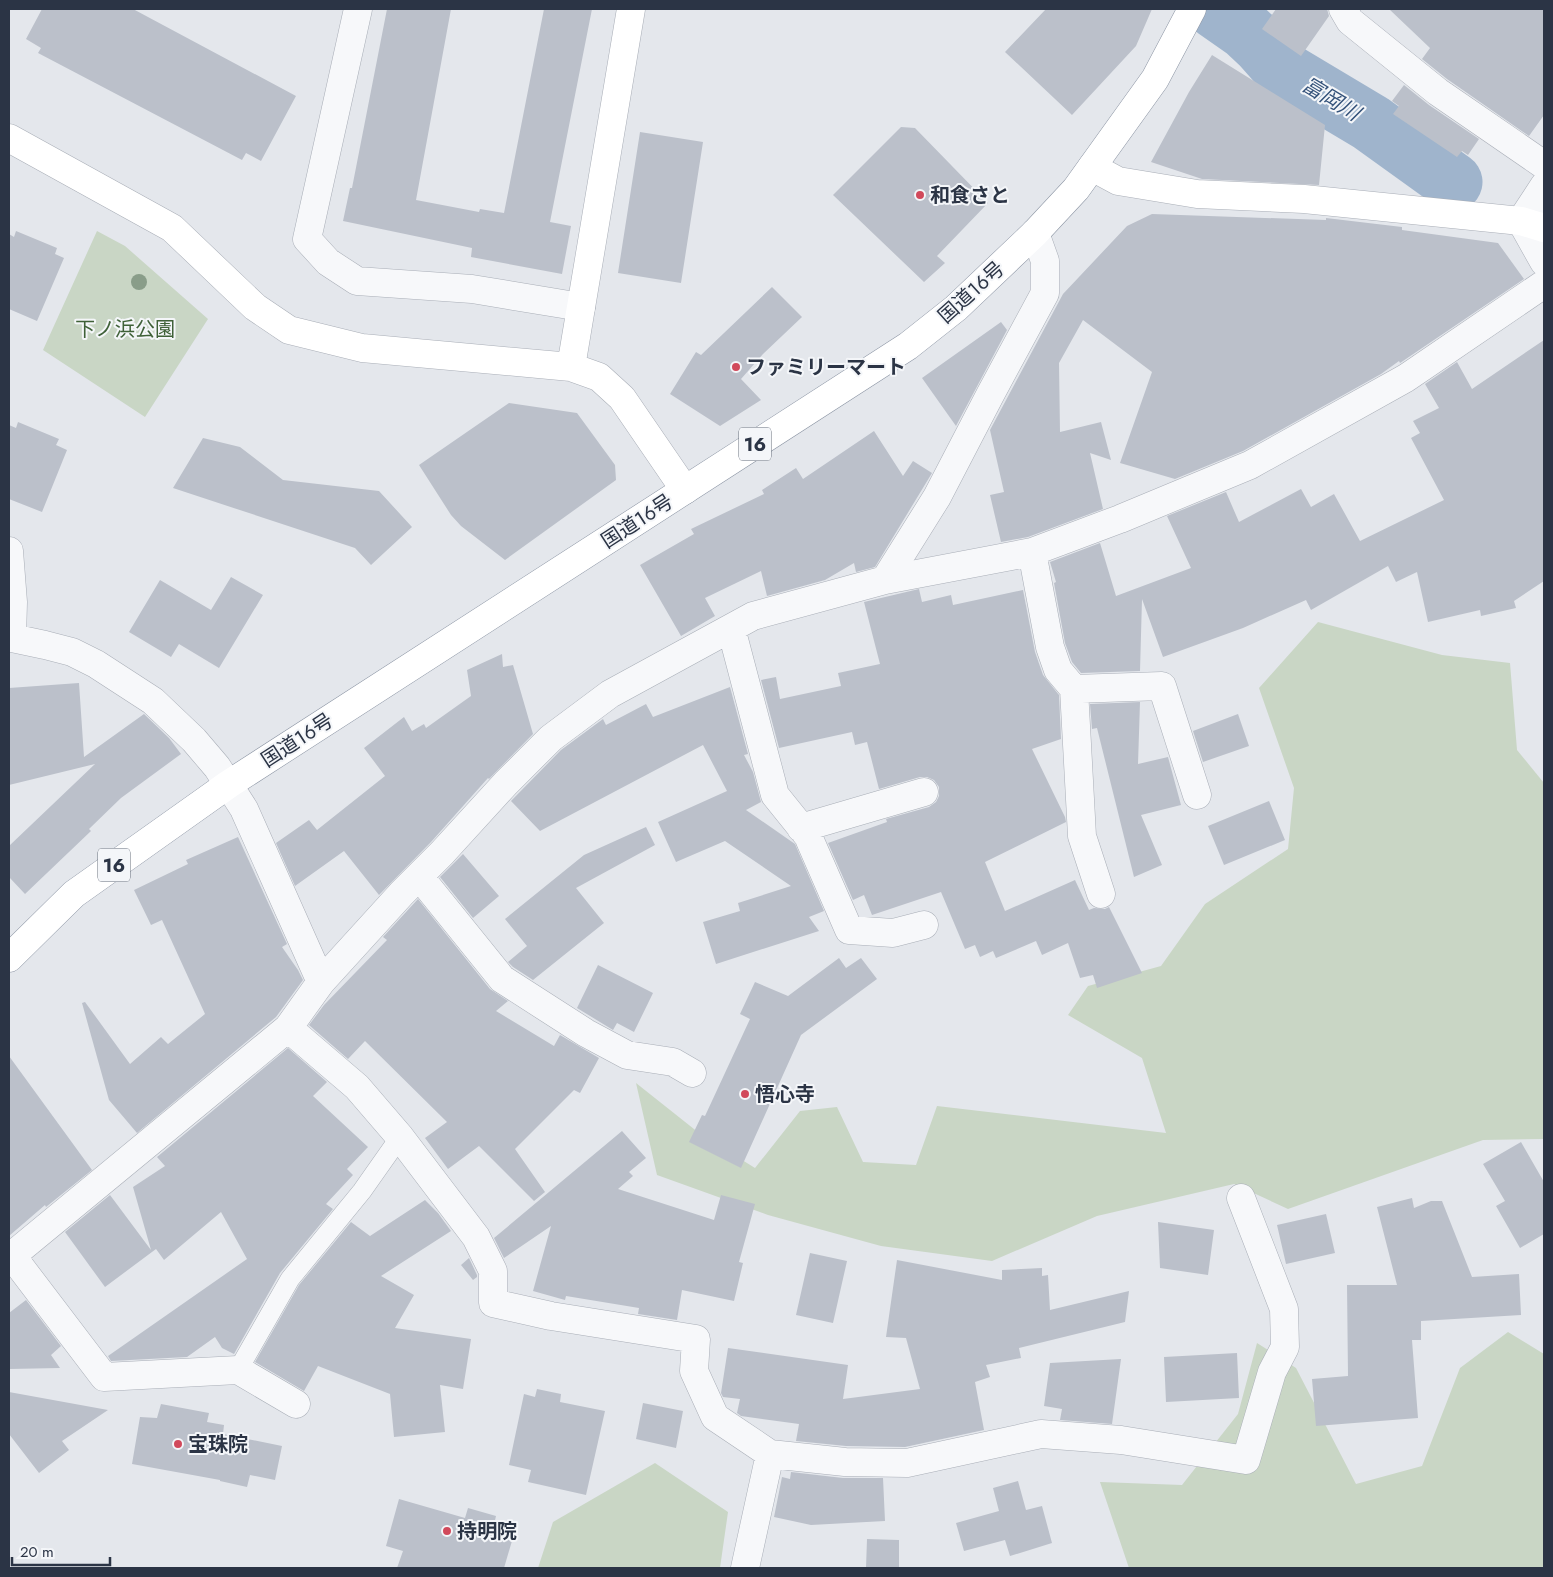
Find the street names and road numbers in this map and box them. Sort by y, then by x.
street label: 国道16号 [932,255,1011,330]
road number: 16 [739,428,771,460]
street label: 国道16号 [596,487,679,556]
street label: 国道16号 [256,706,339,775]
road number: 16 [98,848,130,882]

